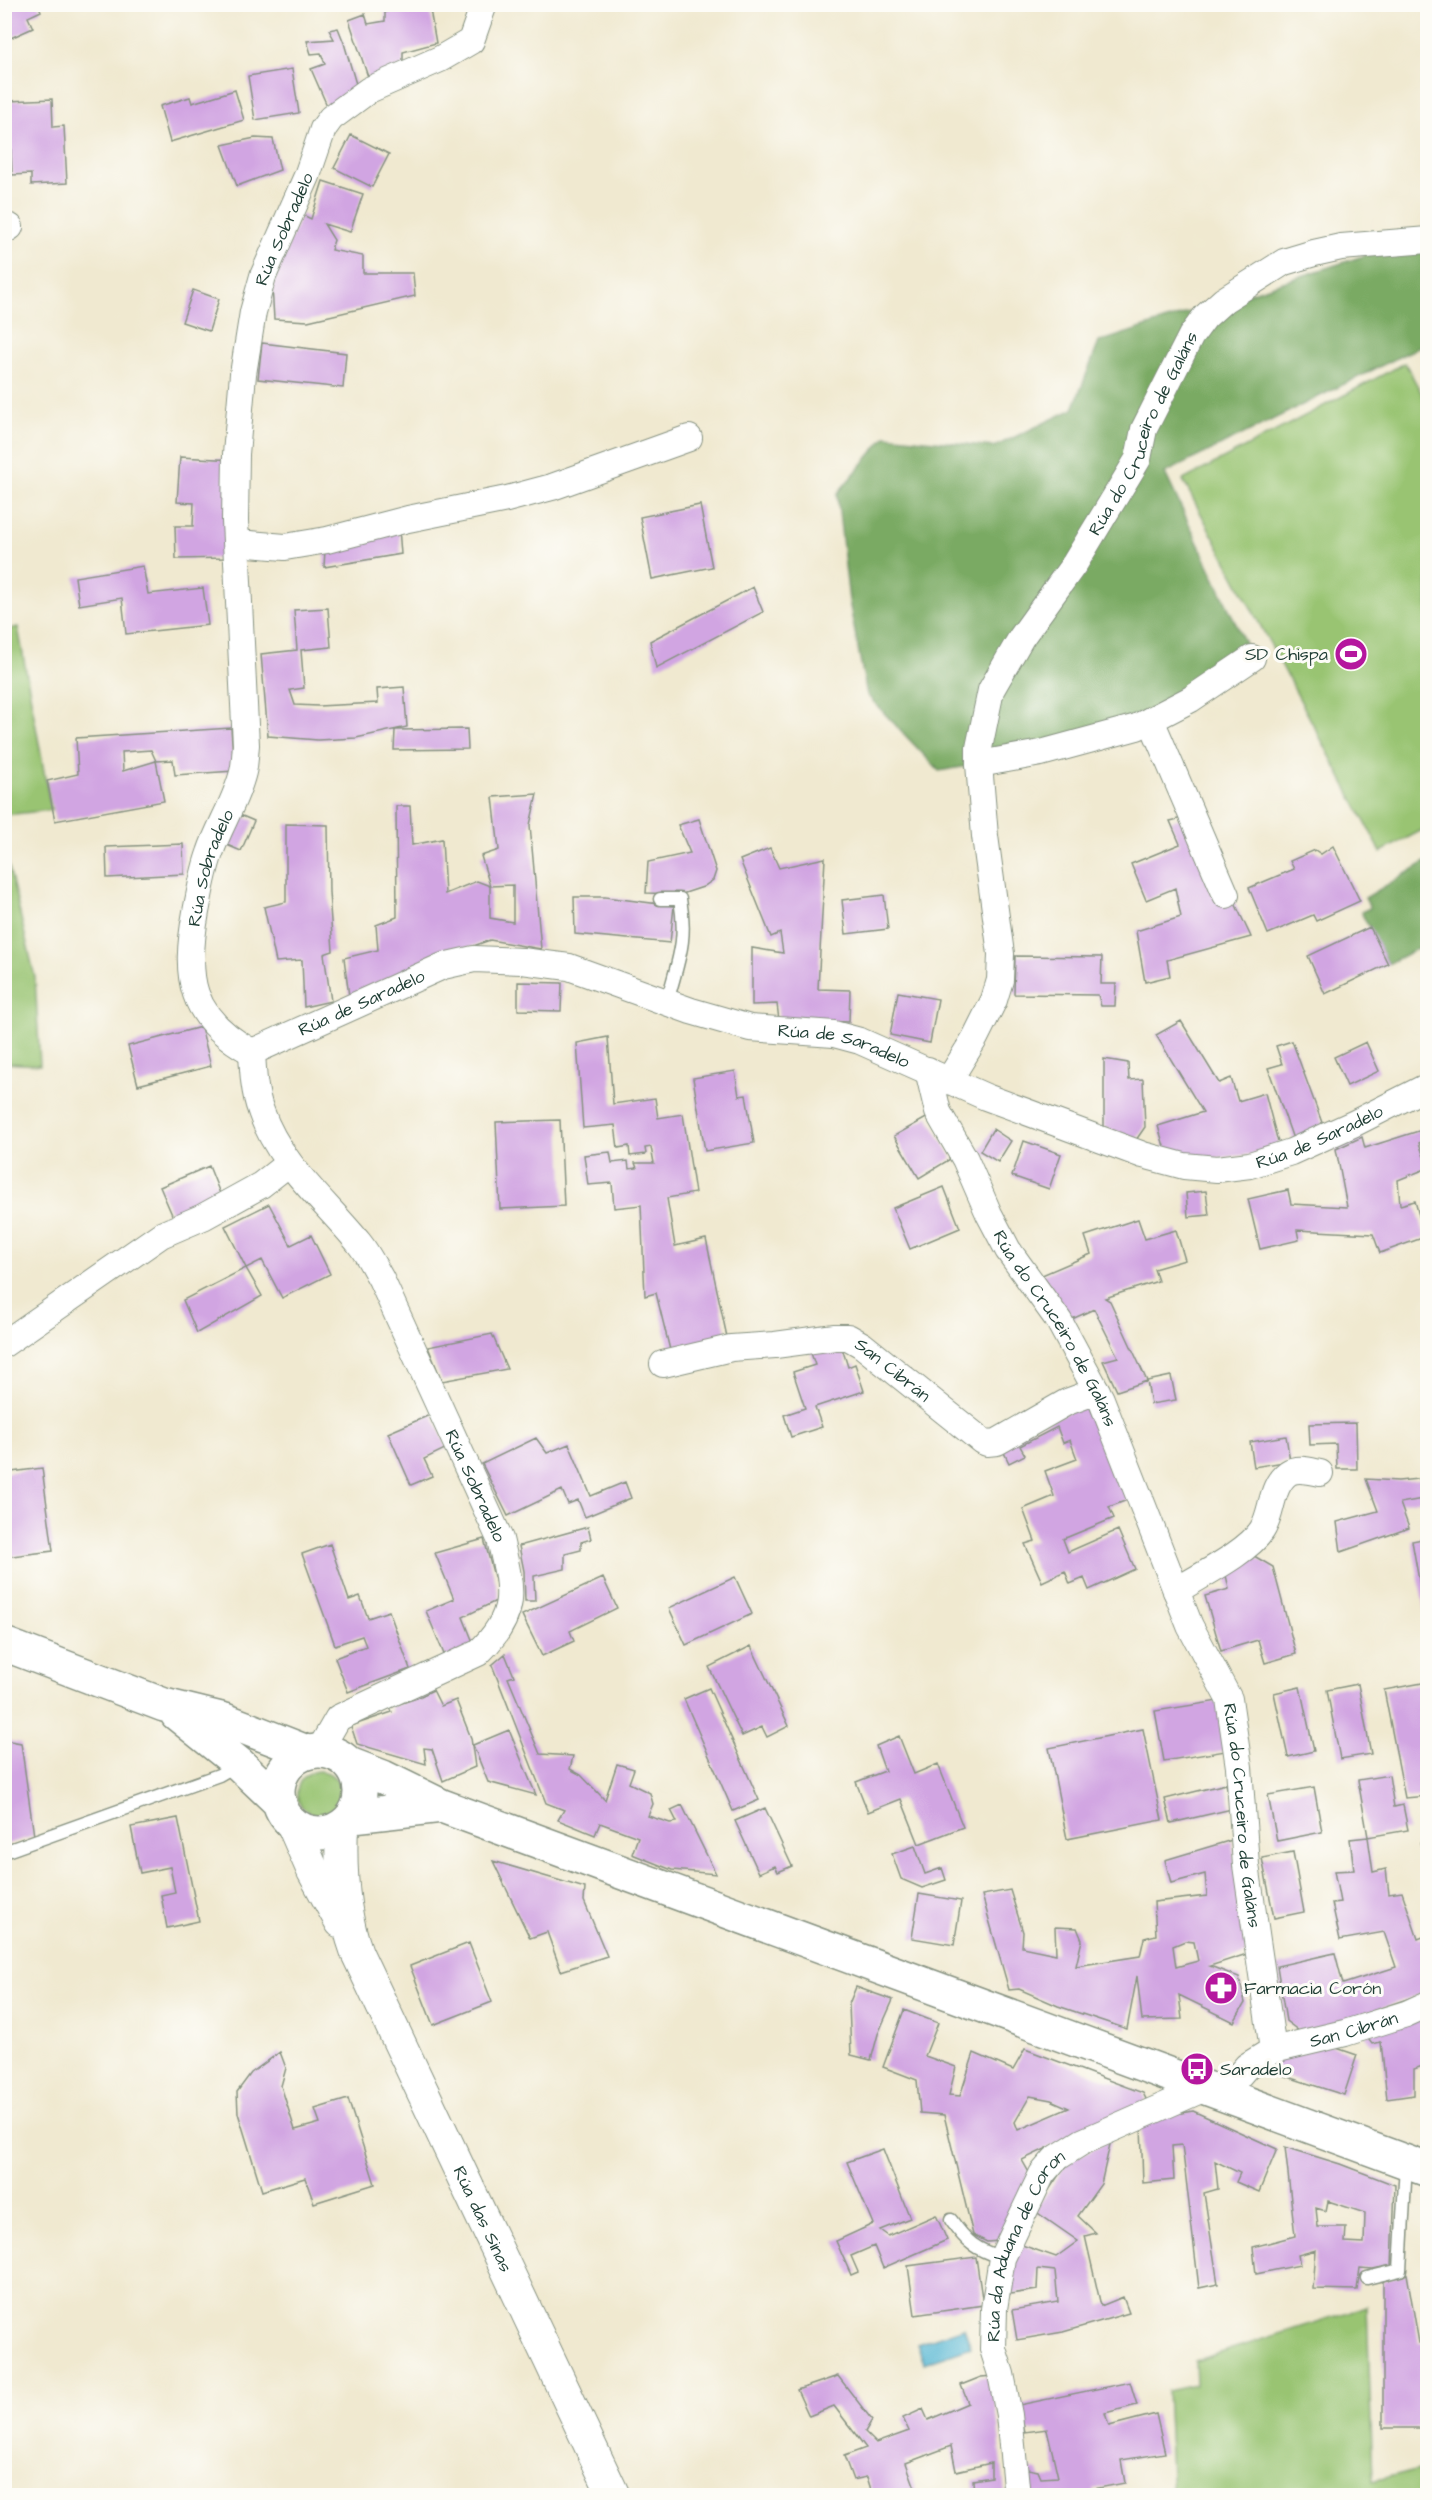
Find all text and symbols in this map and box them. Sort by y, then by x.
street label: Rúa Sobradelo [249,169,320,288]
street label: Rúa do Cruceiro de Galáns [1083,327,1204,540]
sports icon: SD Chispa [1333,636,1369,672]
place label: SD Chispa [1245,642,1328,667]
street label: Rúa Sobradelo [182,805,240,928]
street label: Rúa de Saradelo [294,964,429,1043]
street label: Rúa de Saradelo [777,1018,914,1075]
street label: Rúa de Saradelo [1253,1099,1388,1175]
street label: Rúa do Cruceiro de Galáns [987,1226,1123,1431]
street label: San Cibrán [850,1332,936,1408]
street label: Rúa Sobradelo [439,1426,512,1546]
street label: Rúa do Cruceiro de Galáns [1217,1702,1267,1929]
pharmacy icon: Farmacia Corón [1203,1970,1239,2006]
place label: Farmacia Corón [1244,1976,1381,2001]
street label: San Cibrán [1307,2005,1401,2054]
bus stop icon: Saradelo [1179,2051,1215,2087]
place label: Saradelo [1220,2057,1292,2082]
street label: Rúa da Aduana de Coron [981,2144,1070,2342]
street label: Rúa das Sinas [447,2162,518,2276]

